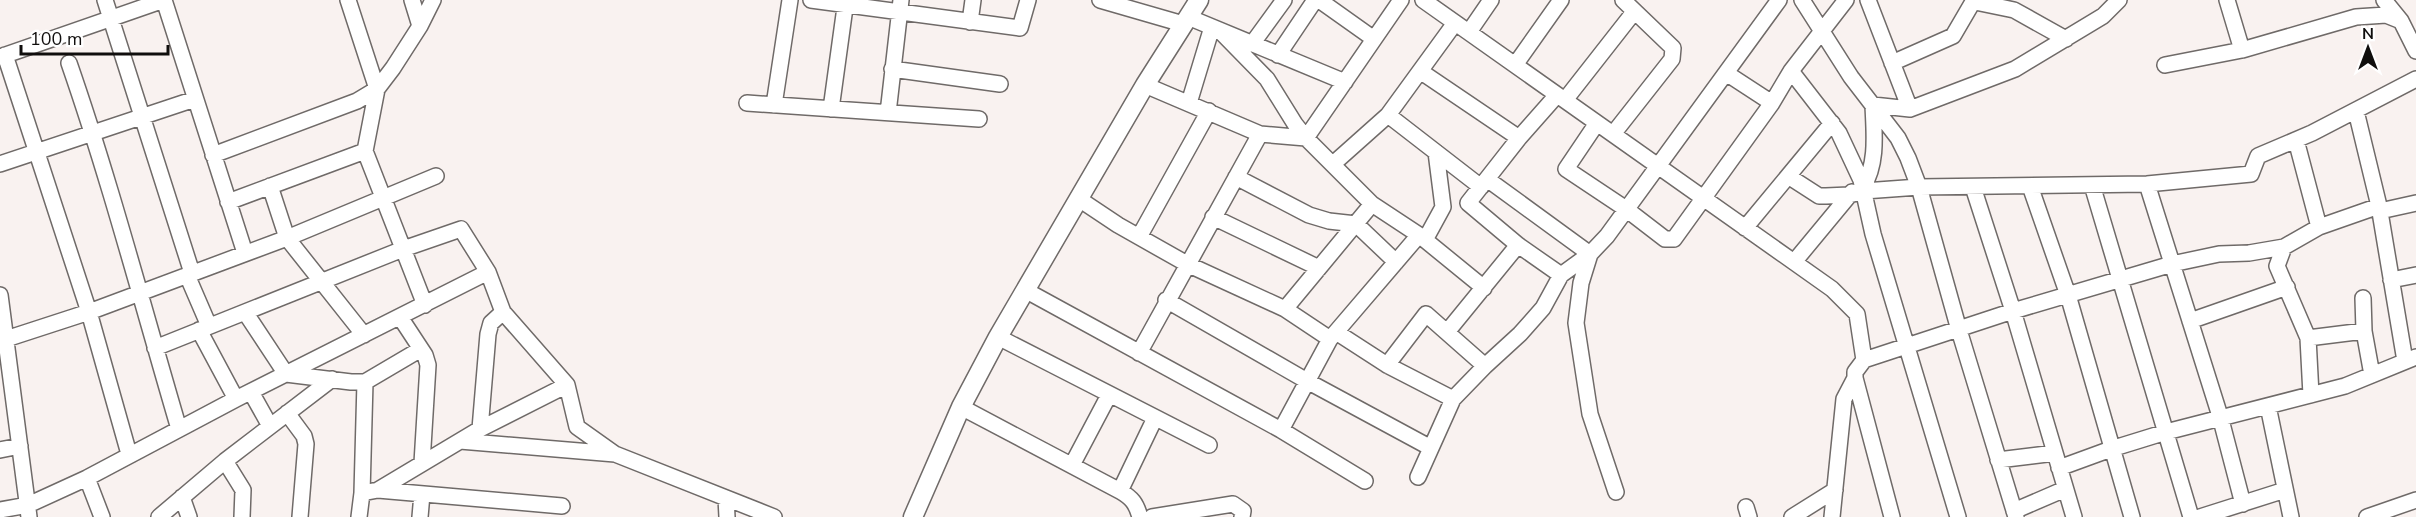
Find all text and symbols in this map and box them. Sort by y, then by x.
scale bar [21,18,168,56]
north arrow [2338,18,2398,78]
text: N [2362,23,2374,45]
text: 100 m [30,27,82,51]

